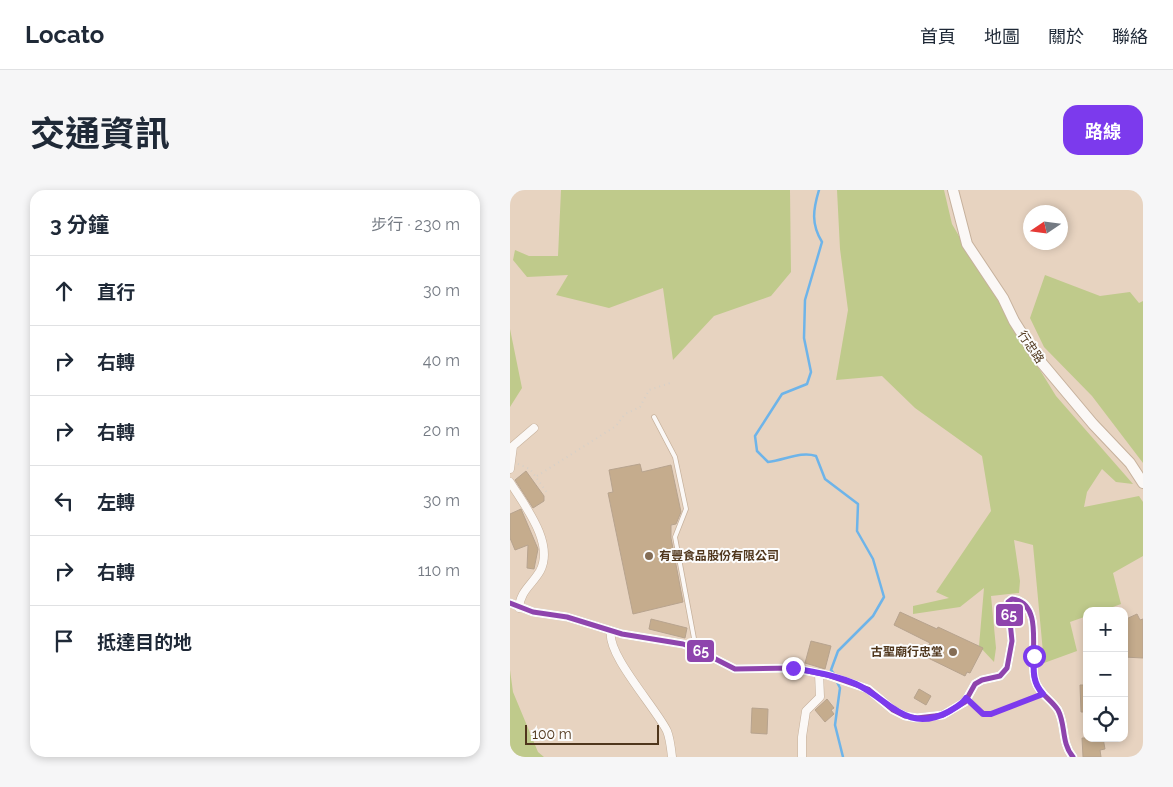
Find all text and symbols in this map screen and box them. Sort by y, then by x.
text: Locato [25,20,104,49]
text: 首頁 [920,26,956,47]
text: 地圖 [984,26,1020,47]
text: 關於 [1048,26,1084,47]
text: 聯絡 [1112,26,1148,47]
button: 路線 [1063,105,1143,155]
text: 交通資訊 [30,113,170,154]
north arrow [1023,205,1068,250]
text: 3 分鐘 [50,212,109,237]
text: 步行 · 230 m [371,215,460,234]
icon: ahead [50,277,78,305]
text: 直行 [97,281,135,303]
text: 30 m [423,281,460,300]
street label: 行忠路 [1015,328,1047,366]
icon: right [50,347,78,375]
text: 右轉 [97,351,135,373]
text: 40 m [423,351,460,370]
icon: right [50,417,78,445]
text: 右轉 [97,421,135,443]
text: 20 m [423,421,460,440]
icon: left [50,487,78,515]
text: 左轉 [97,491,135,513]
text: 30 m [423,491,460,510]
place label: 有豐食品股份有限公司 [659,549,779,563]
marker: 有豐食品股份有限公司 [643,550,655,562]
icon: right [50,557,78,585]
text: 右轉 [97,561,135,583]
text: 110 m [418,561,460,580]
line badge: 65 [995,603,1024,627]
text: 65 [1001,607,1017,623]
map controls [1083,607,1128,742]
button: + [1083,607,1128,652]
icon: arrive [50,627,78,655]
text: 抵達目的地 [97,631,192,653]
line badge: 65 [686,639,715,663]
text: 65 [693,643,709,659]
place label: 古聖廟行忠堂 [871,645,943,659]
route start [1023,645,1046,668]
marker: 古聖廟行忠堂 [947,646,959,658]
button: − [1083,652,1128,697]
route end [782,657,805,680]
button: locate [1083,697,1128,742]
scale bar [525,722,659,745]
text: 100 m [532,726,572,742]

